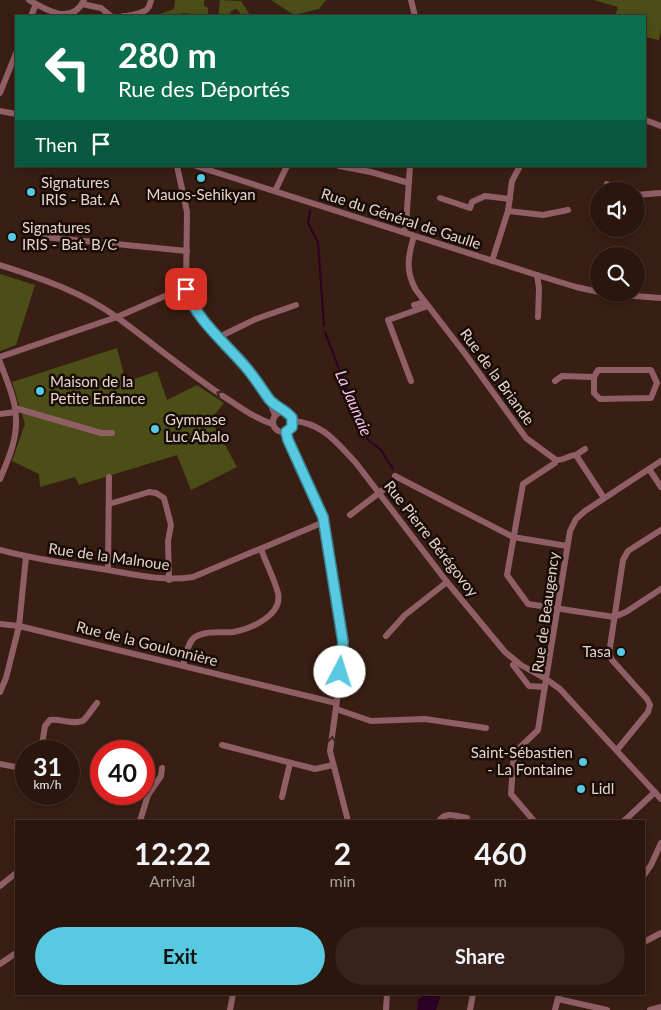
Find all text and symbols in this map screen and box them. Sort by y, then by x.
text: 280 m [118,33,217,75]
icon: left [35,35,100,100]
text: Rue des Déportés [118,75,290,102]
icon: arrive [87,130,115,158]
text: Then [35,133,77,156]
marker: Mauos-Sehikyan [195,172,207,184]
place label: Signatures IRIS - Bat. A [41,173,120,208]
map controls [590,182,645,302]
button: sound [590,182,645,237]
street label: Rue du Général de Gaulle [319,184,484,252]
place label: Mauos-Sehikyan [146,185,256,203]
marker: Signatures IRIS - Bat. A [25,186,37,198]
place label: Signatures IRIS - Bat. B/C [22,218,117,253]
marker: Signatures IRIS - Bat. B/C [6,231,18,243]
button: search [590,247,645,302]
pin [165,268,207,310]
icon: arrive [172,275,200,303]
street label: Rue de la Briande [457,325,539,428]
water label: La Jaunaie [332,367,377,439]
place label: Maison de la Petite Enfance [50,372,146,407]
marker: Maison de la Petite Enfance [34,385,46,397]
one-way arrow [216,391,225,400]
place label: Gymnase Luc Abalo [165,410,229,445]
marker: Gymnase Luc Abalo [149,423,161,435]
street label: Rue Pierre Bérégovoy [381,477,483,600]
street label: Rue de la Malnoue [47,539,171,573]
street label: Rue de Beaugency [528,550,562,673]
street label: Rue de la Goulonnière [75,617,220,669]
place label: Tasa [582,642,611,660]
position arrow [313,645,365,697]
marker: Tasa [615,646,627,658]
one-way arrow [326,736,337,744]
speed limit sign: 40 [90,740,155,805]
place label: Saint-Sébastien - La Fontaine [471,743,573,778]
text: 31 [33,751,62,781]
marker: Saint-Sébastien - La Fontaine [577,756,589,768]
text: km/h [33,777,62,792]
place label: Lidl [591,779,614,797]
marker: Lidl [575,783,587,795]
text: 12:22 [134,835,211,871]
text: 2 [334,835,351,871]
text: 460 [474,835,526,871]
text: Arrival [149,871,195,890]
text: min [330,871,356,890]
text: m [494,871,507,890]
button: Exit [35,927,325,985]
button: Share [335,927,625,985]

